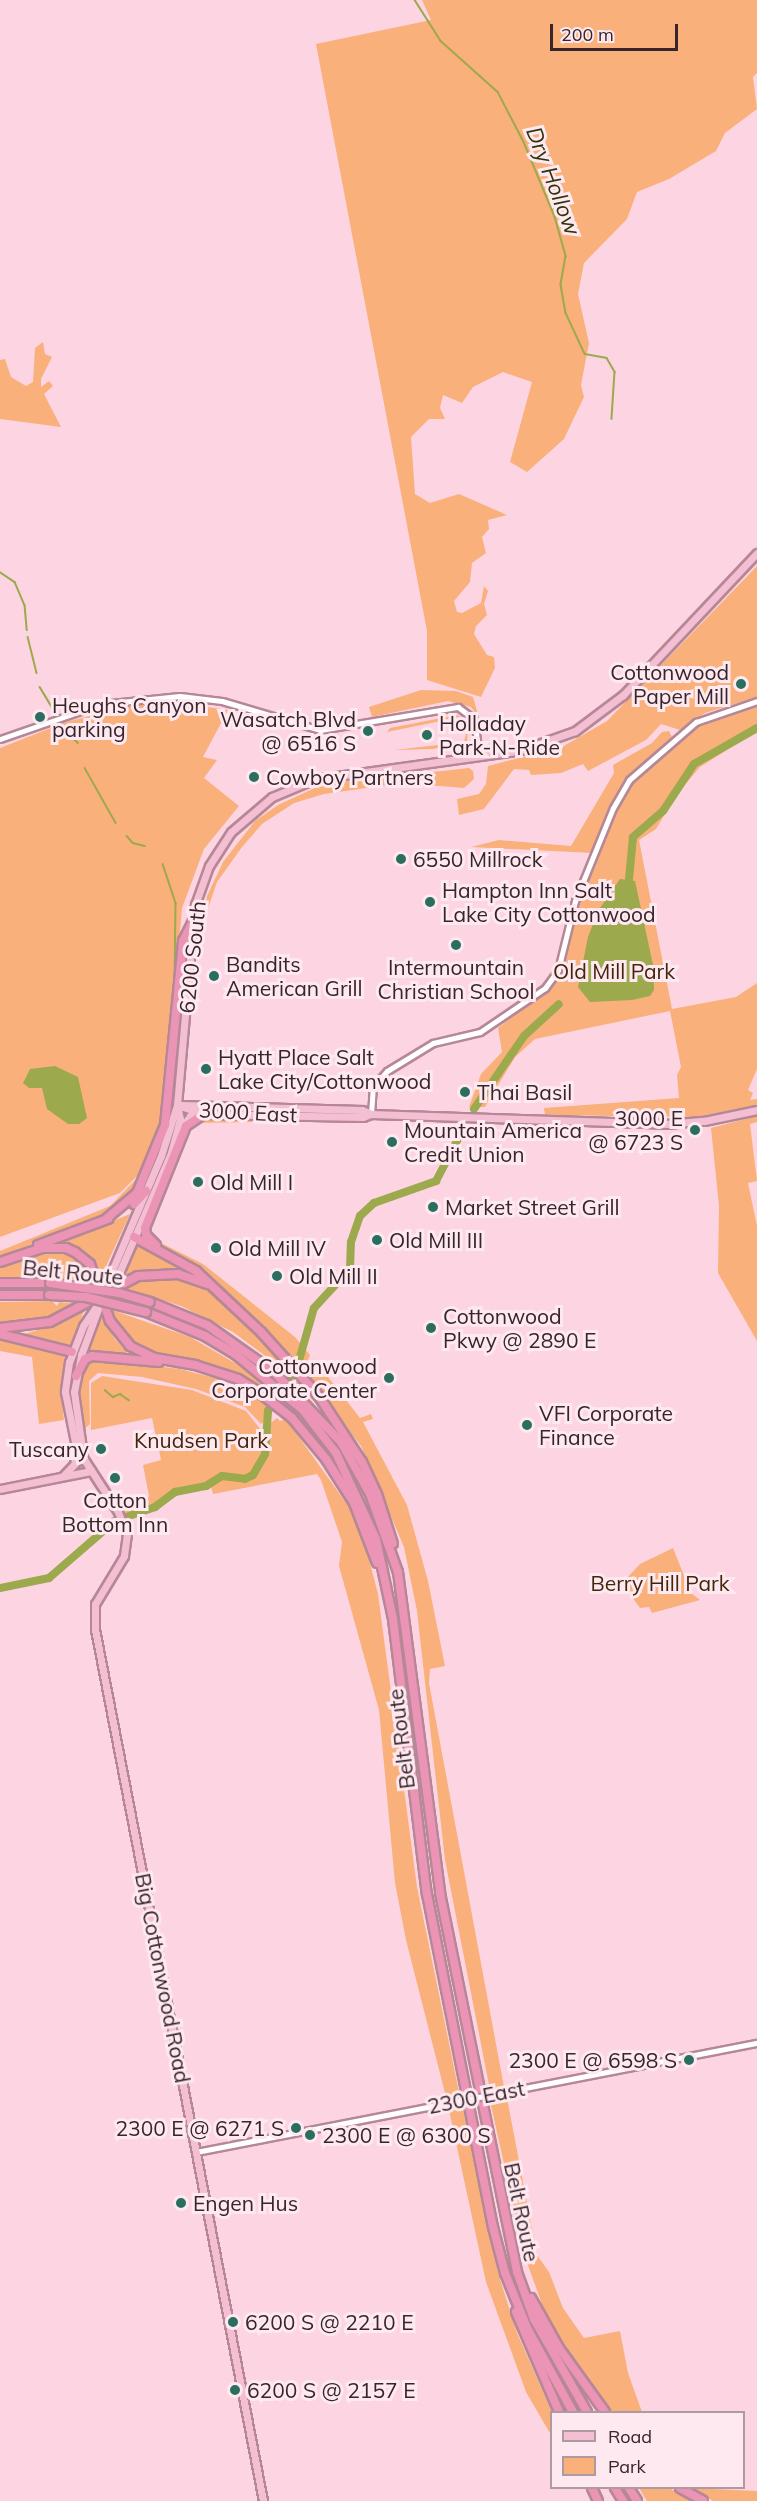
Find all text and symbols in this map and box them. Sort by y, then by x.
scale bar [553,12,680,50]
text: 200 m [561,23,614,46]
water label: Dry Hollow [520,123,586,239]
place label: Cottonwood Paper Mill [610,659,729,709]
marker: Cottonwood Paper Mill [734,677,748,691]
place label: Heughs Canyon parking [52,692,207,742]
place label: Wasatch Blvd @ 6516 S [220,706,356,756]
marker: Heughs Canyon parking [33,710,47,724]
place label: Holladay Park-N-Ride [439,710,560,760]
marker: Wasatch Blvd @ 6516 S [361,724,375,738]
marker: Holladay Park-N-Ride [420,728,434,742]
place label: Cowboy Partners [266,764,434,790]
marker: Cowboy Partners [247,770,261,784]
place label: 6550 Millrock [413,846,543,872]
marker: 6550 Millrock [394,852,408,866]
place label: Hampton Inn Salt Lake City Cottonwood [442,877,656,927]
marker: Hampton Inn Salt Lake City Cottonwood [423,895,437,909]
street label: 6200 South [174,900,210,1014]
marker: Intermountain Christian School [449,938,463,952]
place label: Bandits American Grill [226,951,363,1001]
place label: Intermountain Christian School [377,954,535,1004]
park label: Old Mill Park [553,958,675,984]
marker: Bandits American Grill [207,969,221,983]
place label: Hyatt Place Salt Lake City/Cottonwood [218,1044,431,1094]
marker: Hyatt Place Salt Lake City/Cottonwood [199,1062,213,1076]
place label: Thai Basil [477,1079,572,1105]
marker: Thai Basil [458,1085,472,1099]
street label: 3000 East [198,1097,298,1127]
place label: 3000 E @ 6723 S [588,1105,683,1155]
place label: Mountain America Credit Union [404,1117,582,1167]
marker: 3000 E @ 6723 S [688,1123,702,1137]
marker: Mountain America Credit Union [385,1135,399,1149]
place label: Old Mill I [210,1169,293,1195]
marker: Old Mill I [191,1175,205,1189]
place label: Market Street Grill [445,1194,620,1220]
marker: Market Street Grill [426,1200,440,1214]
place label: Old Mill III [389,1227,483,1253]
marker: Old Mill III [370,1233,384,1247]
place label: Old Mill IV [228,1235,326,1261]
marker: Old Mill IV [209,1241,223,1255]
street label: Belt Route [22,1254,124,1290]
place label: Old Mill II [289,1263,378,1289]
marker: Old Mill II [270,1269,284,1283]
place label: Cottonwood Pkwy @ 2890 E [443,1303,596,1353]
marker: Cottonwood Pkwy @ 2890 E [424,1321,438,1335]
place label: Cottonwood Corporate Center [211,1353,377,1403]
marker: Cottonwood Corporate Center [382,1371,396,1385]
place label: VFI Corporate Finance [539,1400,673,1450]
marker: VFI Corporate Finance [520,1418,534,1432]
park label: Knudsen Park [134,1427,268,1453]
place label: Tuscany [9,1436,89,1462]
marker: Tuscany [94,1442,108,1456]
marker: Cotton Bottom Inn [108,1471,122,1485]
place label: Cotton Bottom Inn [62,1487,168,1537]
park label: Berry Hill Park [591,1570,729,1596]
street label: Belt Route [382,1688,420,1790]
street label: Big Cottonwood Road [130,1871,196,2085]
place label: 2300 E @ 6598 S [508,2047,677,2073]
marker: 2300 E @ 6598 S [682,2053,696,2067]
street label: 2300 East [425,2075,527,2119]
place label: 2300 E @ 6271 S [115,2115,284,2141]
marker: 2300 E @ 6271 S [289,2121,303,2135]
place label: 2300 E @ 6300 S [322,2122,491,2148]
marker: 2300 E @ 6300 S [303,2128,317,2142]
street label: Belt Route [499,2160,545,2264]
place label: Engen Hus [193,2190,298,2216]
marker: Engen Hus [174,2196,188,2210]
place label: 6200 S @ 2210 E [245,2309,414,2335]
marker: 6200 S @ 2210 E [226,2315,240,2329]
place label: 6200 S @ 2157 E [247,2377,416,2403]
marker: 6200 S @ 2157 E [228,2383,242,2397]
legend [550,2411,745,2489]
text: Road [608,2425,652,2448]
text: Park [608,2455,646,2478]

